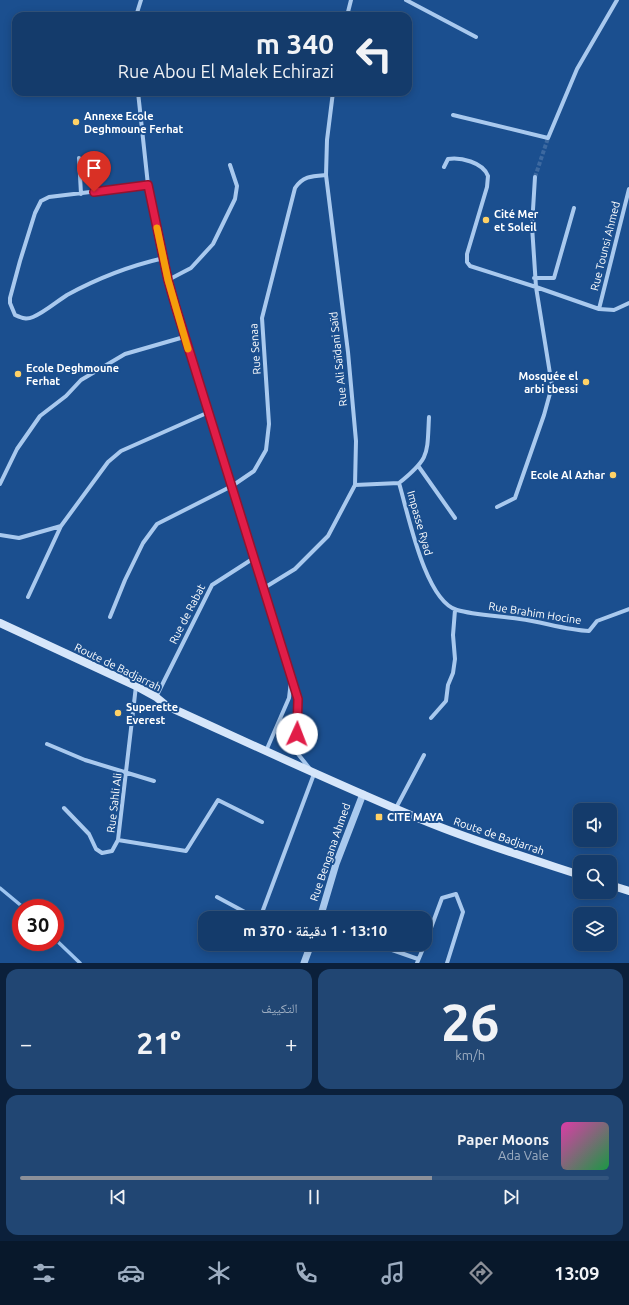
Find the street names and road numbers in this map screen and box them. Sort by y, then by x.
street label: Rue Tounsi Ahmed [588,200,622,292]
street label: Rue Ali Saïdani Saïd [327,311,349,407]
street label: Rue Senaa [247,323,263,375]
street label: Impasse Ryad [405,489,435,557]
street label: Rue de Rabat [167,581,208,646]
street label: Rue Brahim Hocine [488,600,582,626]
street label: Route de Badjarrah [73,641,163,693]
street label: Rue Sahli Ali [104,772,124,834]
street label: Rue Bengana Ahmed [308,801,352,903]
street label: Route de Badjarrah [452,815,546,857]

